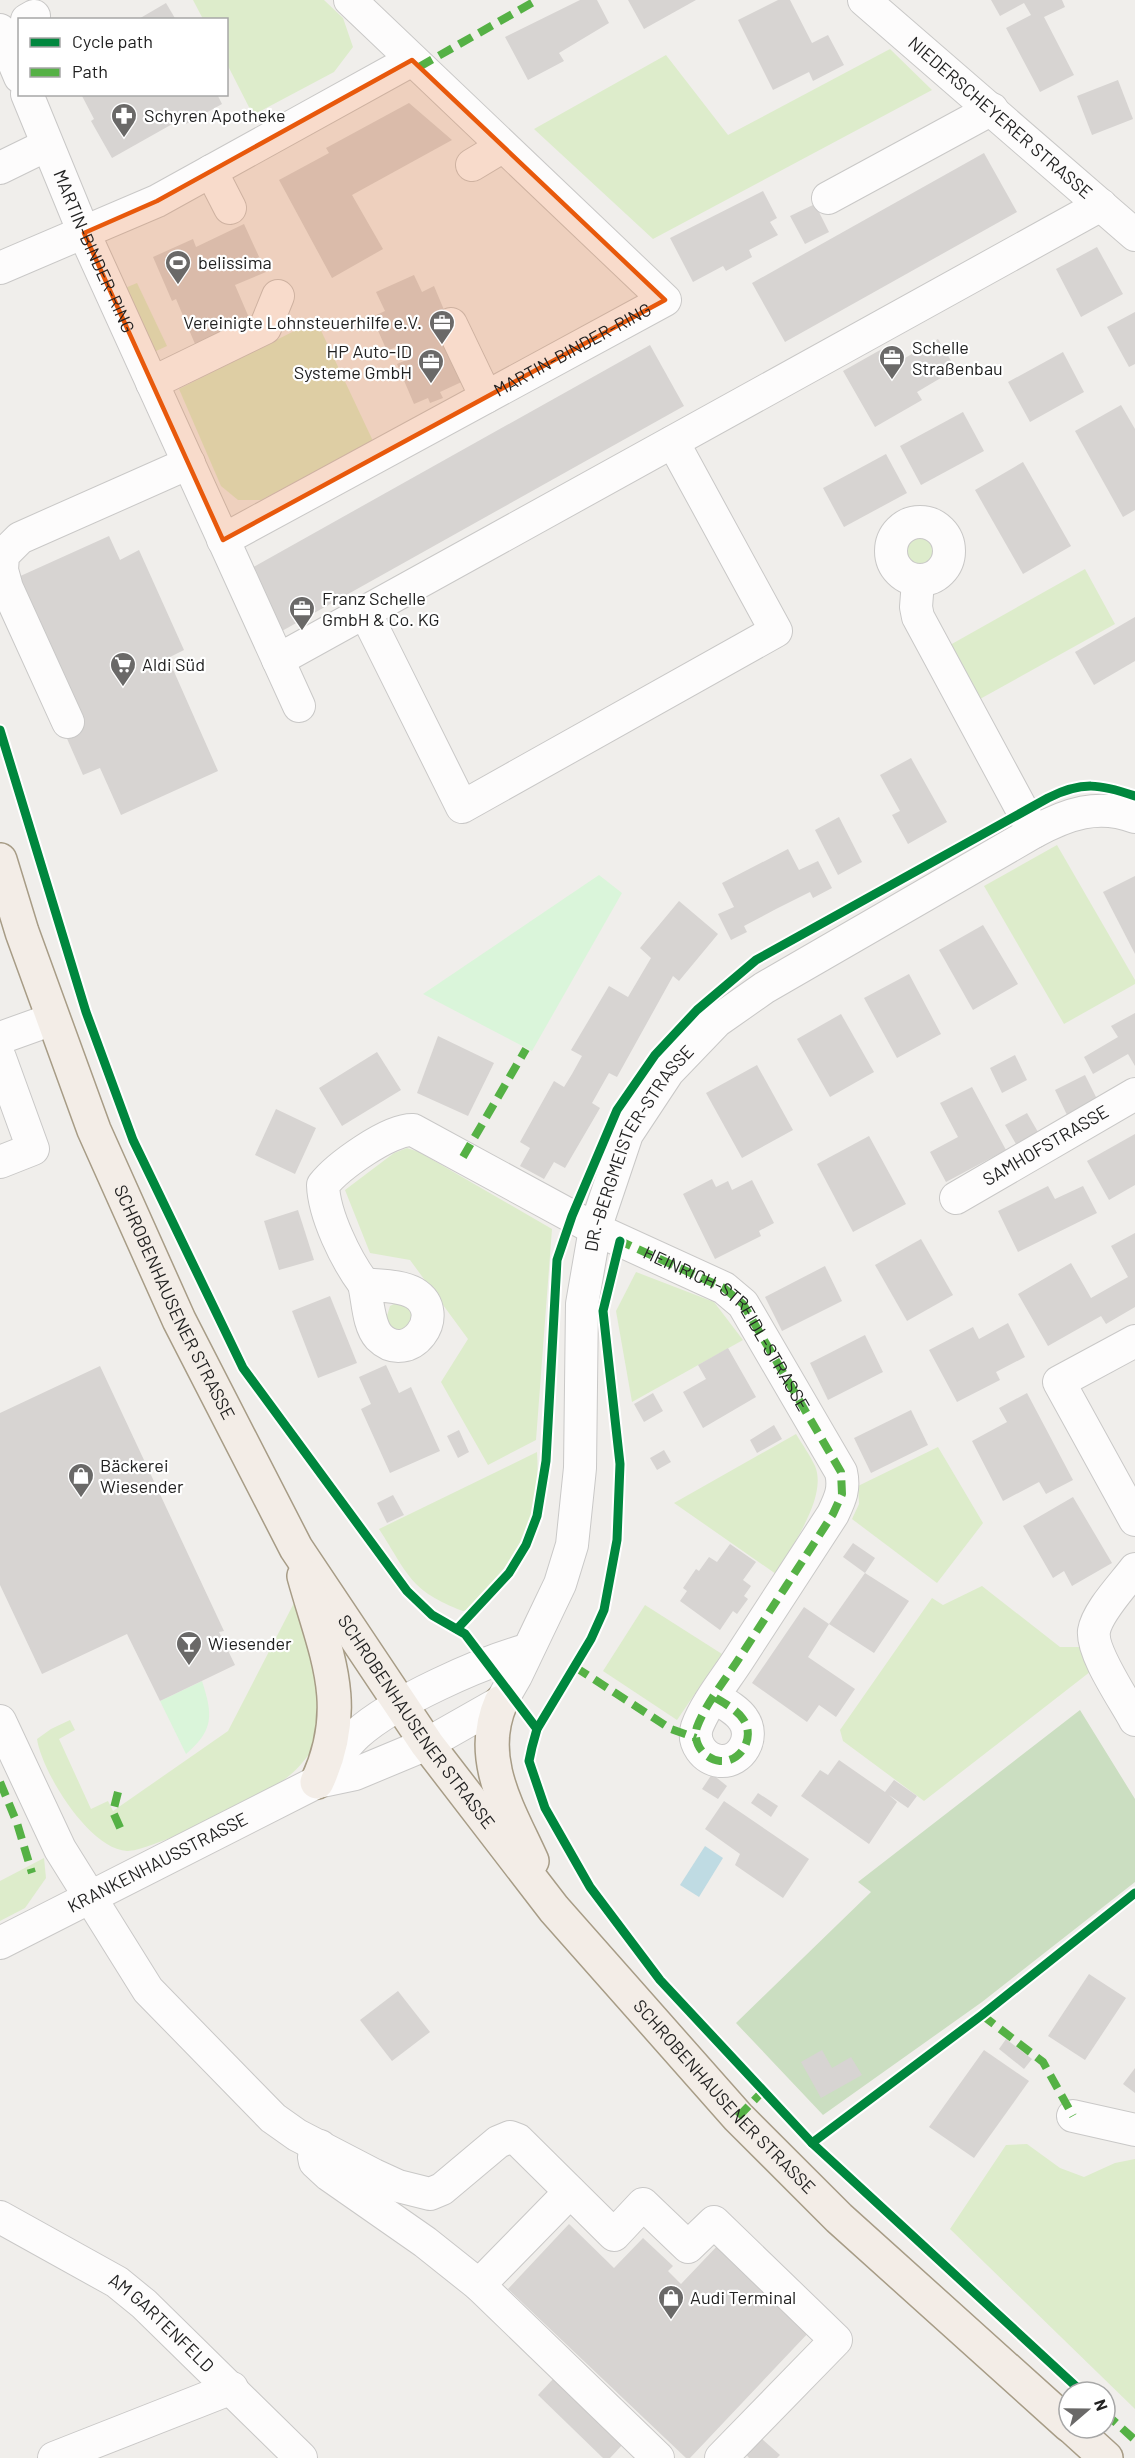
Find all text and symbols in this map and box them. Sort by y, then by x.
legend [18,18,228,96]
text: Cycle path [72,30,153,52]
street label: NIEDERSCHEYERER STRASSE [904,31,1097,203]
text: Path [72,60,108,82]
pharmacy icon: Schyren Apotheke [109,101,139,139]
place label: Schyren Apotheke [144,104,286,126]
street label: MARTIN-BINDER-RING [49,166,140,336]
sports icon: belissima [163,248,193,286]
place label: belissima [198,251,272,273]
street label: MARTIN-BINDER-RING [490,298,655,401]
office icon: Vereinigte Lohnsteuerhilfe e.V. [427,308,457,346]
place label: Vereinigte Lohnsteuerhilfe e.V. [183,311,422,333]
place label: Schelle Straßenbau [912,336,1003,379]
place label: HP Auto-ID Systeme GmbH [294,340,412,383]
office icon: Schelle Straßenbau [877,343,907,381]
office icon: HP Auto-ID Systeme GmbH [416,347,446,385]
place label: Franz Schelle GmbH & Co. KG [322,587,440,630]
office icon: Franz Schelle GmbH & Co. KG [287,594,317,632]
supermarket icon: Aldi Süd [108,650,138,688]
place label: Aldi Süd [142,653,205,675]
street label: DR.-BERGMEISTER-STRASSE [579,1040,698,1253]
street label: SAMHOFSTRASSE [979,1100,1112,1190]
street label: SCHROBENHAUSENER STRASSE [110,1181,240,1423]
street label: HEINRICH-STREIDL-STRASSE [640,1241,815,1415]
place label: Bäckerei Wiesender [100,1454,184,1497]
shop icon: Bäckerei Wiesender [66,1461,96,1499]
street label: SCHROBENHAUSENER STRASSE [334,1610,500,1833]
bar icon: Wiesender [174,1629,204,1667]
place label: Wiesender [208,1632,292,1654]
street label: KRANKENHAUSSTRASSE [64,1807,251,1917]
street label: SCHROBENHAUSENER STRASSE [629,1995,820,2198]
street label: AM GARTENFELD [105,2268,219,2376]
shop icon: Audi Terminal [656,2283,686,2321]
place label: Audi Terminal [690,2286,796,2308]
north arrow [1057,2380,1117,2440]
text: N [1091,2396,1112,2413]

